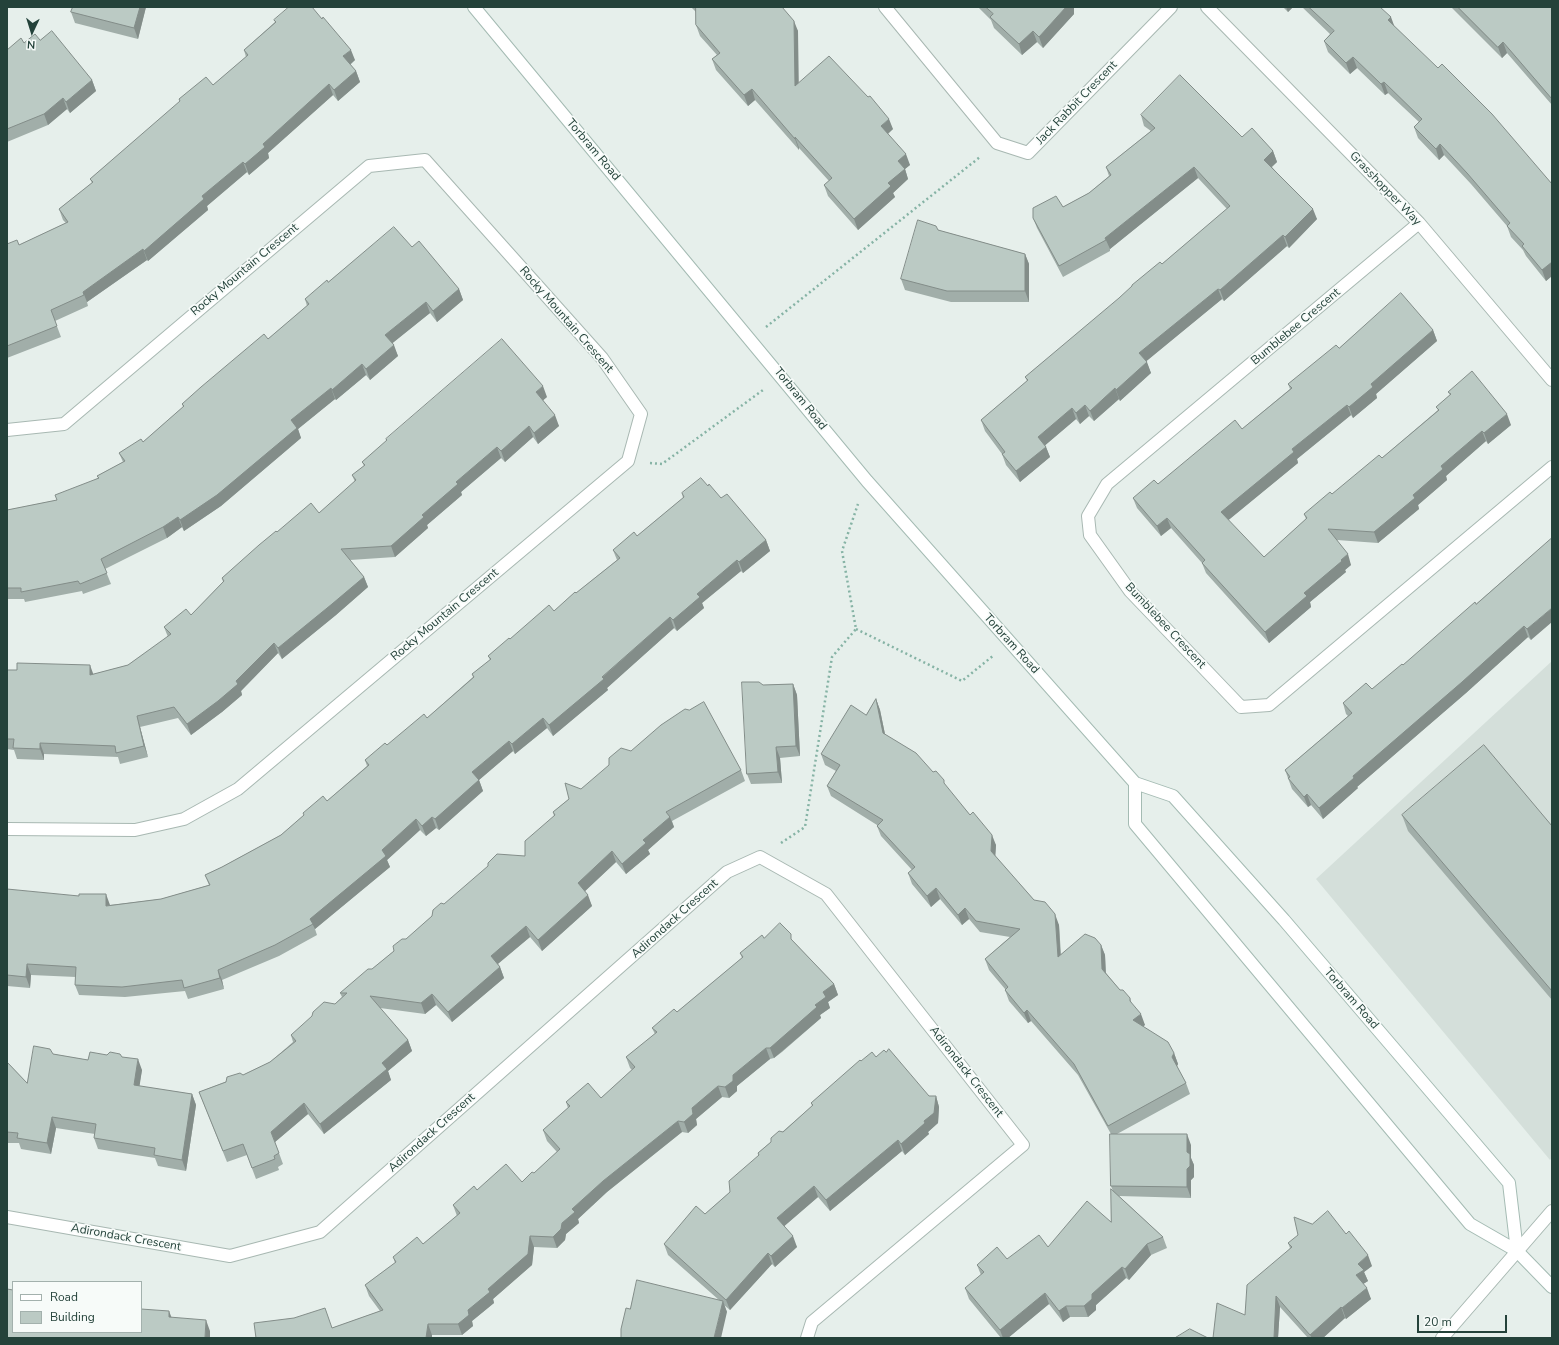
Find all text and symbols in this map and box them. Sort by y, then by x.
north arrow [12,12,52,52]
text: N [27,37,36,52]
street label: Jack Rabbit Crescent [1033,58,1121,148]
street label: Torbram Road [563,116,623,184]
street label: Grasshopper Way [1346,149,1424,229]
street label: Rocky Mountain Crescent [188,221,302,319]
street label: Rocky Mountain Crescent [516,264,616,376]
street label: Bumblebee Crescent [1248,285,1344,369]
street label: Torbram Road [770,365,830,433]
street label: Rocky Mountain Crescent [388,566,502,664]
street label: Bumblebee Crescent [1122,580,1208,672]
street label: Torbram Road [980,611,1042,677]
street label: Adirondack Crescent [629,876,721,962]
street label: Torbram Road [1321,966,1381,1032]
street label: Adirondack Crescent [926,1024,1006,1120]
street label: Adirondack Crescent [386,1090,478,1176]
street label: Adirondack Crescent [70,1221,182,1255]
legend [12,1281,142,1333]
text: Road [50,1289,78,1305]
scale bar [1419,1307,1509,1333]
text: Building [50,1309,95,1325]
text: 20 m [1424,1314,1452,1330]

